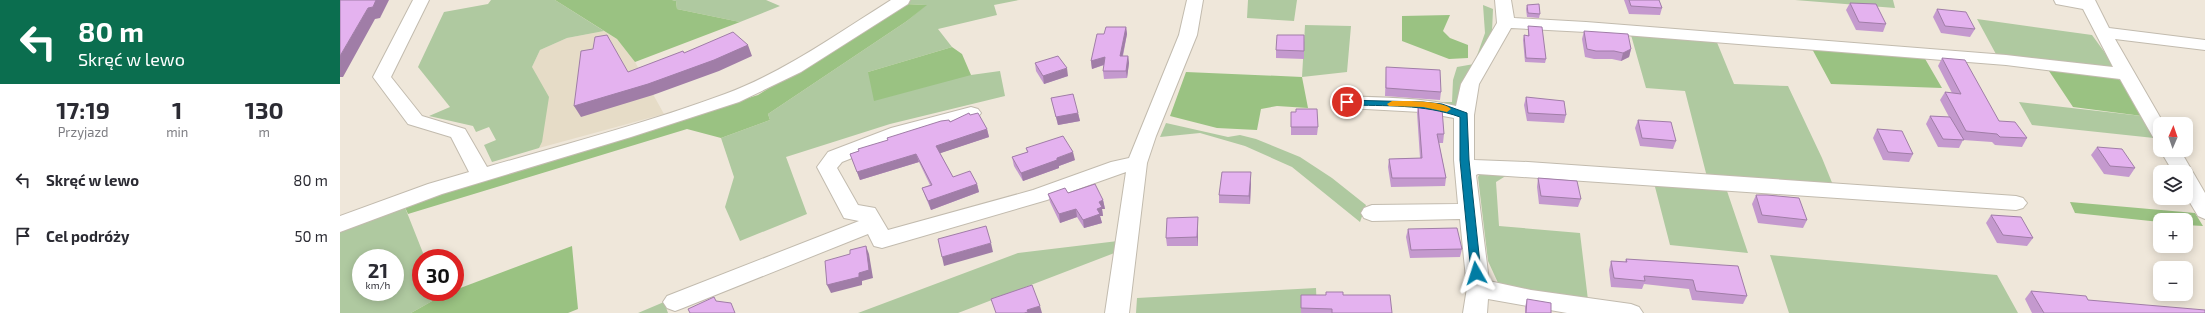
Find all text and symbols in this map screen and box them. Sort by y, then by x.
text: 80 m [78,14,144,48]
icon: left [12,16,64,68]
text: Skręć w lewo [78,48,185,70]
pin [1330,85,1364,119]
icon: arrive [1336,91,1358,113]
text: 17:19 [56,95,110,124]
text: 1 [172,95,182,124]
text: 130 [245,95,284,124]
north arrow [2153,117,2193,157]
map controls [2153,117,2193,301]
text: Przyjazd [58,124,109,140]
text: min [166,124,188,140]
text: m [258,124,270,140]
button: layers [2153,165,2193,205]
icon: left [12,169,34,191]
text: Skręć w lewo [46,171,139,189]
text: 80 m [293,171,328,189]
button: + [2153,213,2193,253]
icon: arrive [12,225,34,247]
text: Cel podróży [46,227,129,245]
text: 50 m [294,227,328,245]
speed limit sign: 30 [412,249,464,301]
position arrow [1455,252,1497,294]
text: 21 [368,258,388,282]
button: − [2153,261,2193,301]
text: km/h [366,279,390,291]

